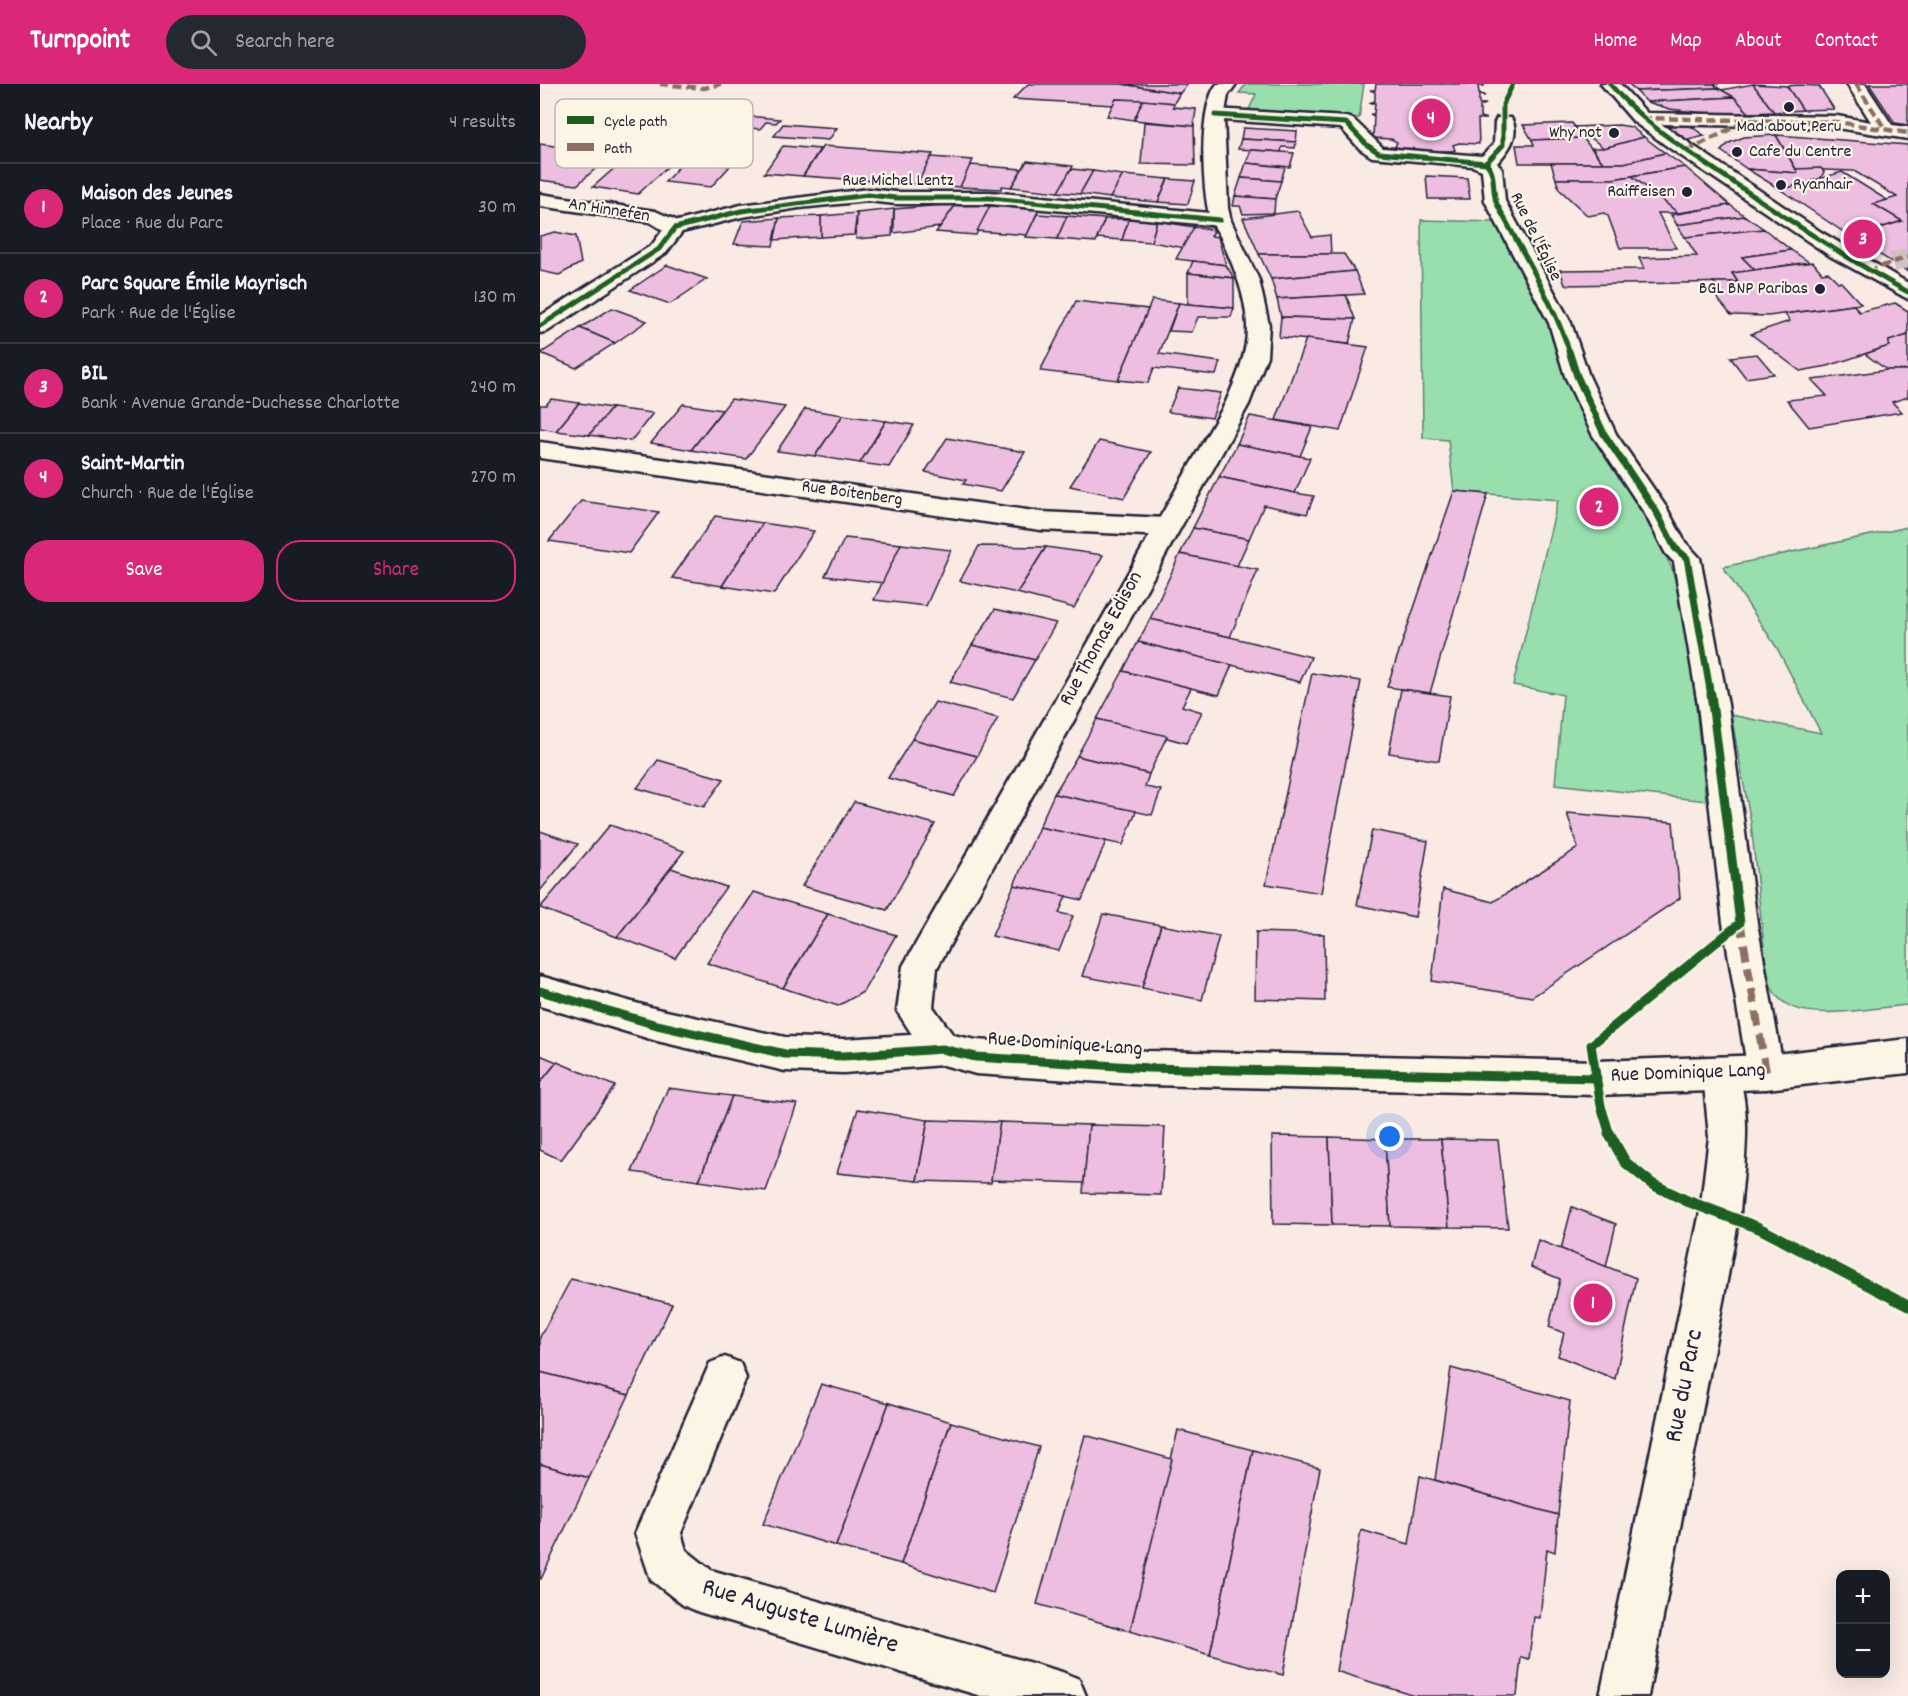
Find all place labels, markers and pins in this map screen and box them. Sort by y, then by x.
pin: 4 [1412,96,1450,141]
marker: Mad about Peru [1782,100,1796,114]
place label: Mad about Peru [1737,115,1841,140]
place label: Why not [1549,121,1602,146]
marker: Why not [1607,126,1621,140]
place label: Cafe du Centre [1749,140,1851,165]
marker: Cafe du Centre [1730,145,1744,159]
place label: Ryanhair [1793,173,1853,198]
marker: Ryanhair [1774,178,1788,192]
place label: Raiffeisen [1607,180,1675,205]
marker: Raiffeisen [1680,185,1694,199]
pin: 3 [1844,216,1882,262]
place label: BGL BNP Paribas [1699,277,1808,302]
marker: BGL BNP Paribas [1813,282,1827,296]
pin: 2 [1580,484,1618,530]
pin: 1 [1574,1280,1612,1326]

